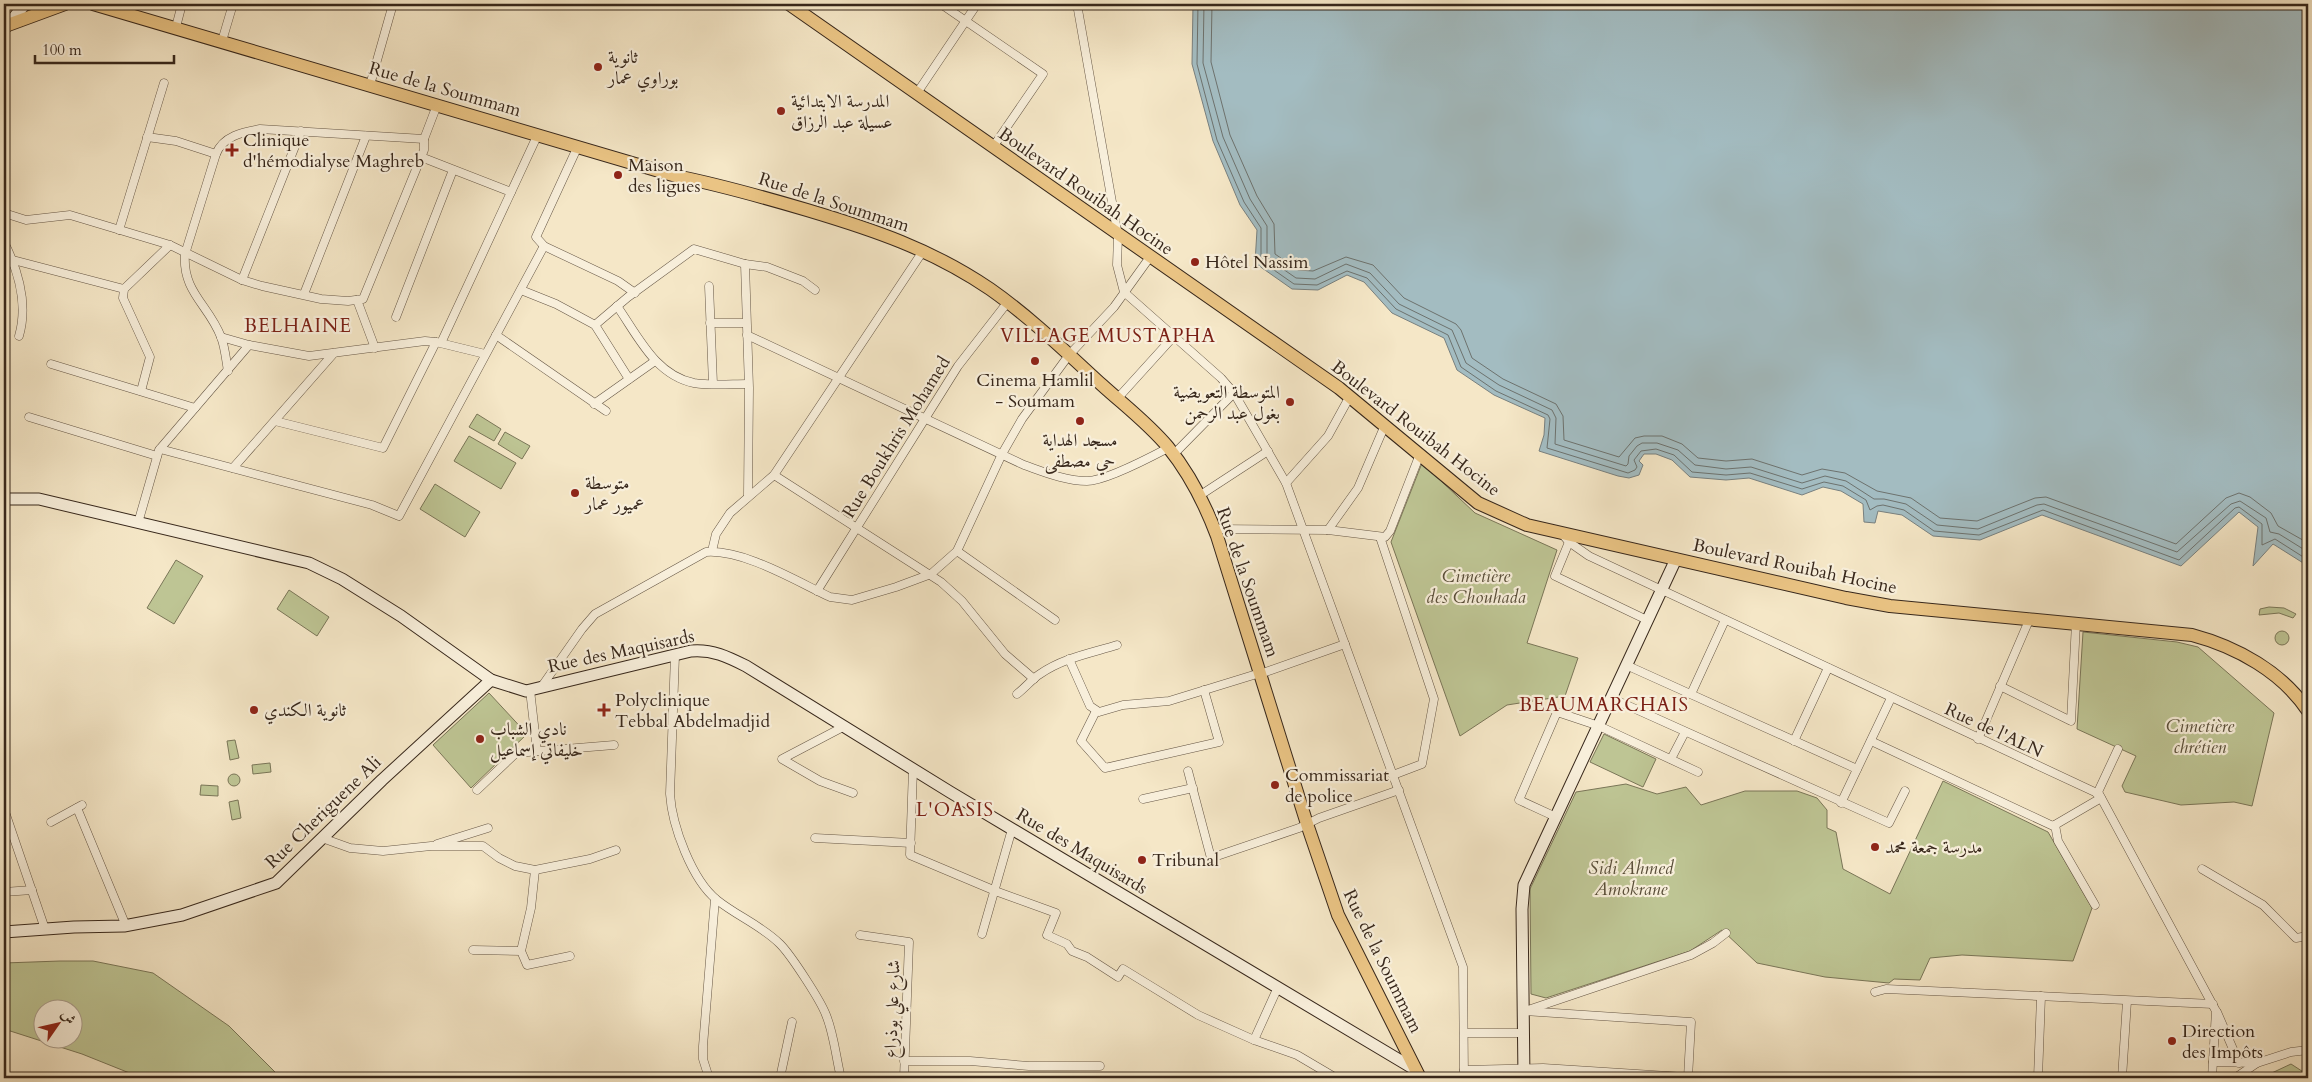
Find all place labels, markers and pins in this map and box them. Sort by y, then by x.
place label: ثانوية بوراوي عمار [606,45,679,93]
marker: ثانوية بوراوي عمار [592,61,604,73]
place label: المدرسة الابتدائية عسيلة عبد الرزاق [791,89,892,135]
marker: المدرسة الابتدائية عسيلة عبد الرزاق [775,105,787,117]
place label: Clinique d'hémodialyse Maghreb [243,128,424,174]
marker: Clinique d'hémodialyse Maghreb [225,143,239,157]
place label: Maison des ligues [628,153,700,199]
marker: Maison des ligues [612,169,624,181]
place label: Hôtel Nassim [1205,250,1309,275]
marker: Hôtel Nassim [1189,256,1201,268]
marker: Cinema Hamlil - Soumam [1029,355,1041,367]
place label: Cinema Hamlil - Soumam [976,368,1094,414]
place label: المتوسطة التعويضية بغول عبد الرحمن [1173,380,1280,426]
marker: المتوسطة التعويضية بغول عبد الرحمن [1284,396,1296,408]
marker: مسجد الهداية حي مصطفى [1074,415,1086,427]
place label: مسجد الهداية حي مصطفى [1042,428,1118,476]
place label: متوسطة عميور عمار [583,471,644,517]
marker: متوسطة عميور عمار [569,487,581,499]
place label: Polyclinique Tebbal Abdelmadjid [615,688,770,734]
place label: ثانوية الكندي [264,698,347,725]
marker: Polyclinique Tebbal Abdelmadjid [597,703,611,717]
marker: ثانوية الكندي [248,704,260,716]
place label: نادي الشباب خليفاتي إسماعيل [490,717,583,765]
marker: نادي الشباب خليفاتي إسماعيل [474,733,486,745]
place label: Commissariat de police [1285,763,1389,809]
marker: Commissariat de police [1269,779,1281,791]
place label: مدرسة جمعة محمد [1885,835,1983,860]
marker: مدرسة جمعة محمد [1869,841,1881,853]
place label: Tribunal [1152,848,1219,873]
marker: Tribunal [1136,854,1148,866]
place label: Direction des Impôts [2182,1019,2263,1065]
marker: Direction des Impôts [2166,1035,2178,1047]

